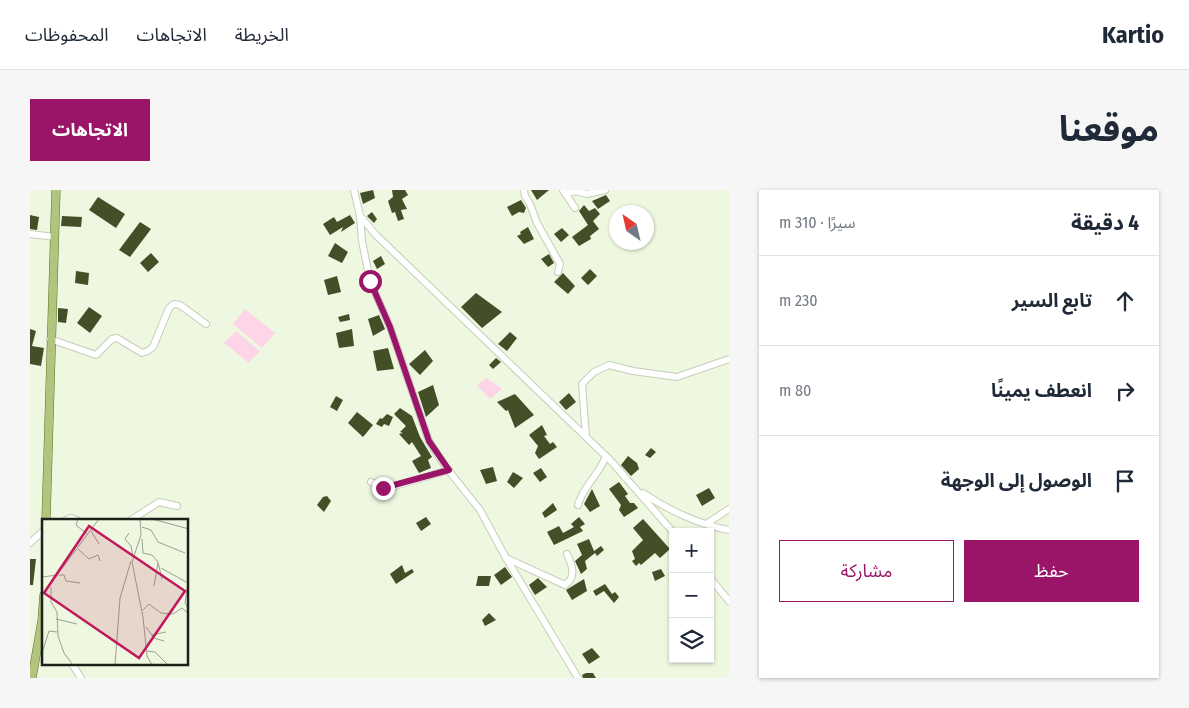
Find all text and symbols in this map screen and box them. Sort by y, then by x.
text: Kartio [1102,21,1164,49]
text: المحفوظات [25,24,109,46]
text: الاتجاهات [137,24,207,46]
text: الخريطة [235,24,289,46]
button: الاتجاهات [30,99,150,161]
text: موقعنا [1059,108,1159,150]
north arrow [609,205,654,250]
text: 4 دقيقة [1071,210,1139,236]
text: سيرًا · 310 m [779,213,856,232]
route start [359,270,382,293]
icon: ahead [1111,287,1139,315]
text: تابع السير [1012,289,1092,312]
text: 230 m [779,291,818,310]
icon: right [1111,377,1139,405]
text: انعطف يمينًا [991,379,1092,402]
text: 80 m [779,381,811,400]
icon: arrive [1111,467,1139,495]
text: الوصول إلى الوجهة [941,469,1092,492]
route end [372,477,395,500]
inset map [42,519,189,666]
map controls [669,528,714,663]
button: + [669,528,714,573]
button: مشاركة [779,540,954,602]
button: حفظ [964,540,1139,602]
button: − [669,573,714,618]
button: layers [669,618,714,663]

